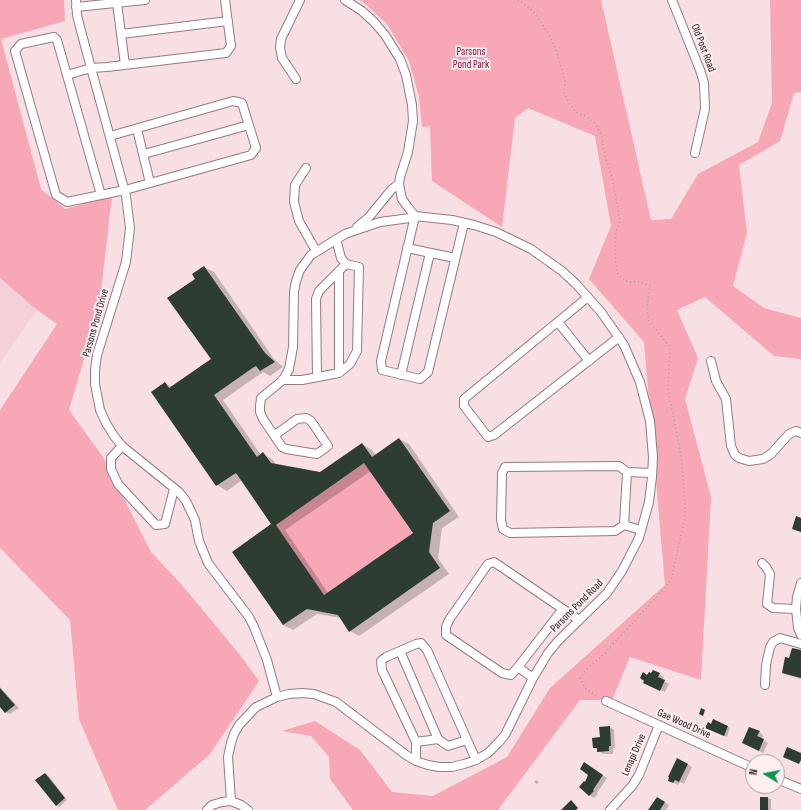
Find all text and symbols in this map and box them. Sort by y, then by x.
street label: Old Post Road [688,22,718,74]
park label: Parsons Pond Park [453,45,489,71]
street label: Parsons Pond Drive [80,287,112,359]
street label: Parsons Pond Road [548,577,606,635]
street label: Gae Wood Drive [655,706,713,742]
street label: Lenapi Drive [619,732,649,778]
north arrow [745,754,785,794]
text: N [747,768,761,776]

